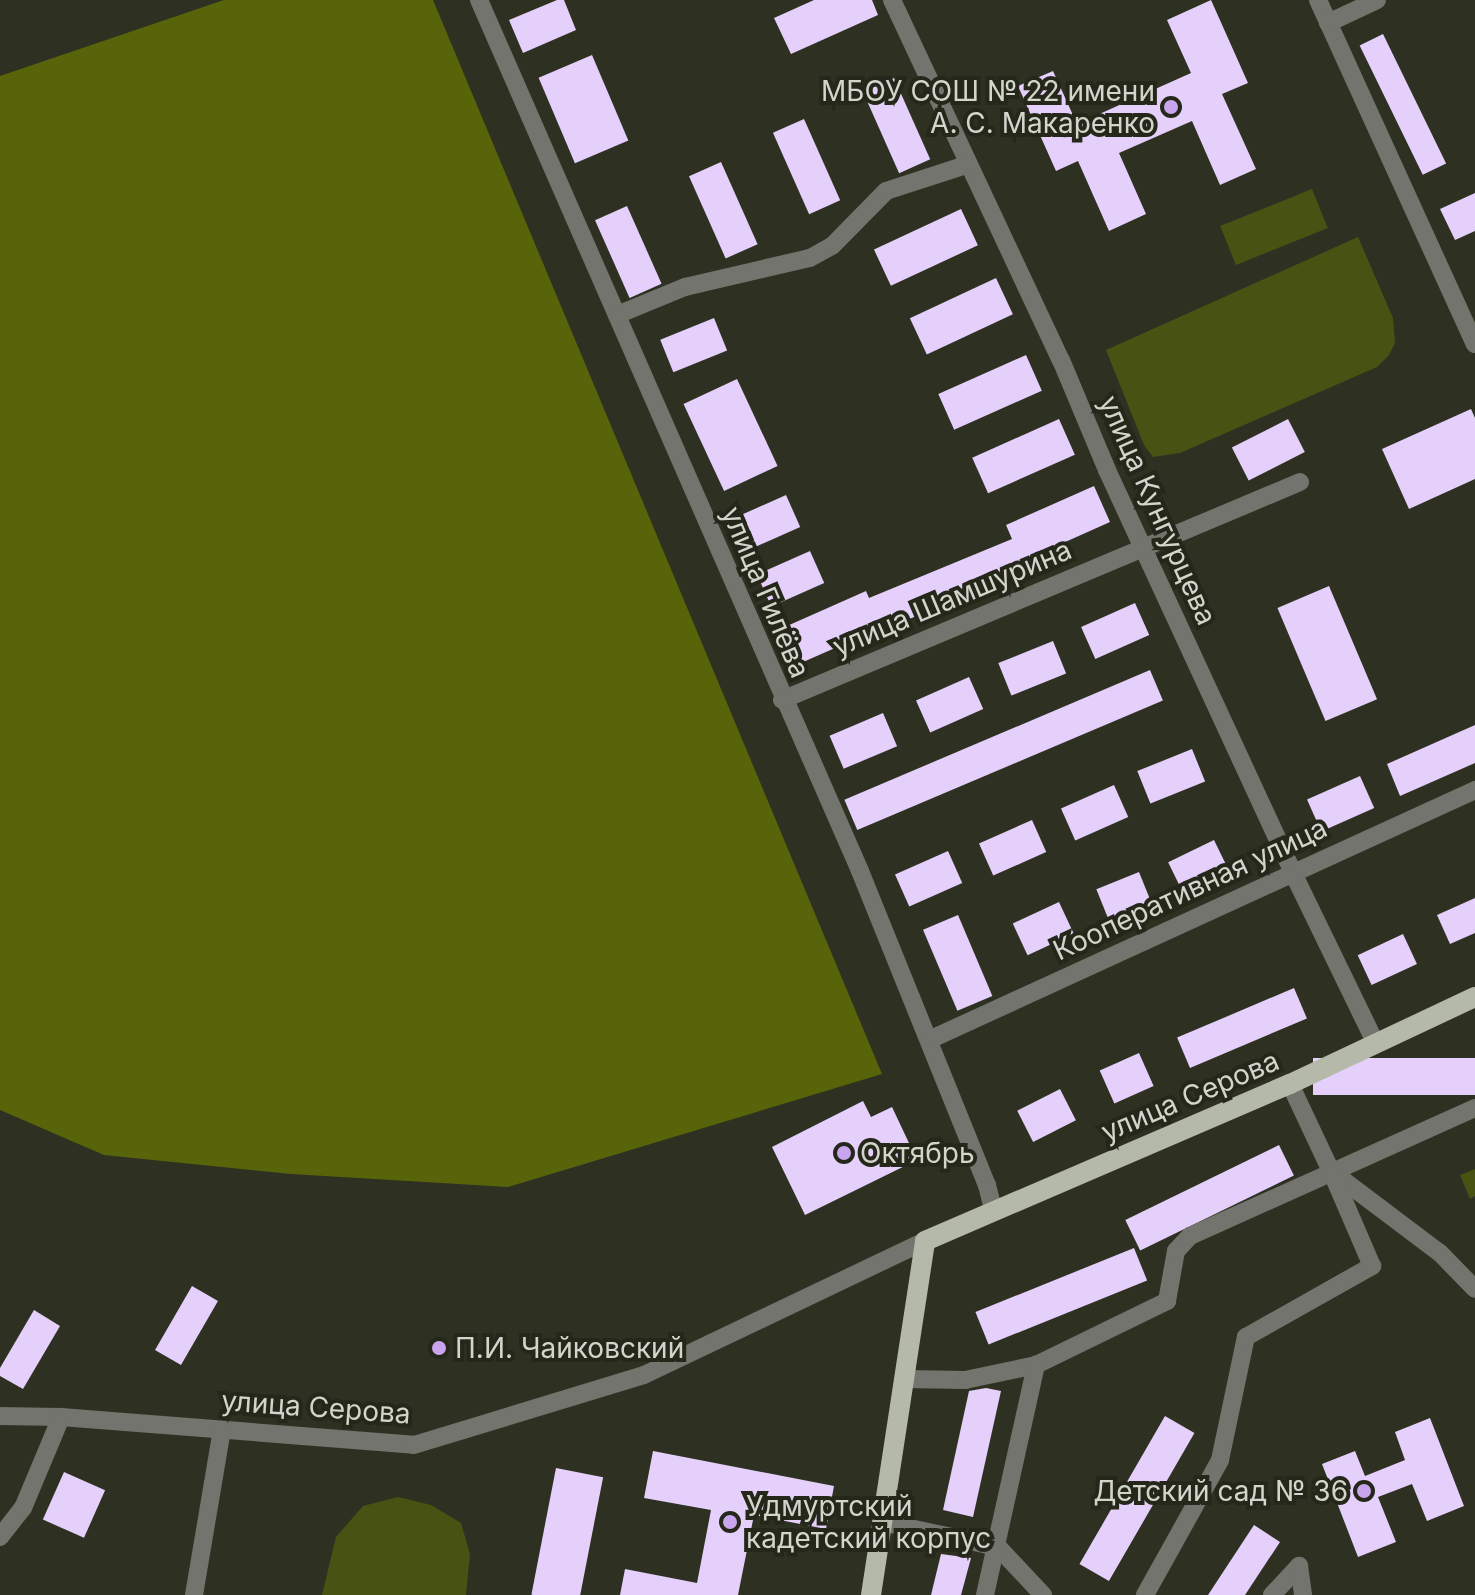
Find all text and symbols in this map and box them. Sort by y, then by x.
place label: МБОУ СОШ № 22 имени А. С. Макаренко [821,74,1155,140]
marker: МБОУ СОШ № 22 имени А. С. Макаренко [1162,98,1180,116]
street label: улица Кунгурцева [1092,390,1224,630]
street label: улица Гилёва [715,501,817,683]
street label: улица Шамшурина [828,533,1076,663]
street label: Кооперативная улица [1048,811,1332,967]
street label: улица Серова [1096,1043,1284,1149]
place label: Октябрь [860,1136,975,1170]
marker: Октябрь [835,1144,853,1162]
place label: П.И. Чайковский [455,1331,684,1365]
marker: П.И. Чайковский [430,1339,448,1357]
street label: улица Серова [220,1384,412,1430]
place label: Детский сад № 36 [1093,1474,1348,1508]
marker: Детский сад № 36 [1355,1482,1373,1500]
place label: Удмуртский кадетский корпус [746,1489,991,1555]
marker: Удмуртский кадетский корпус [721,1513,739,1531]

